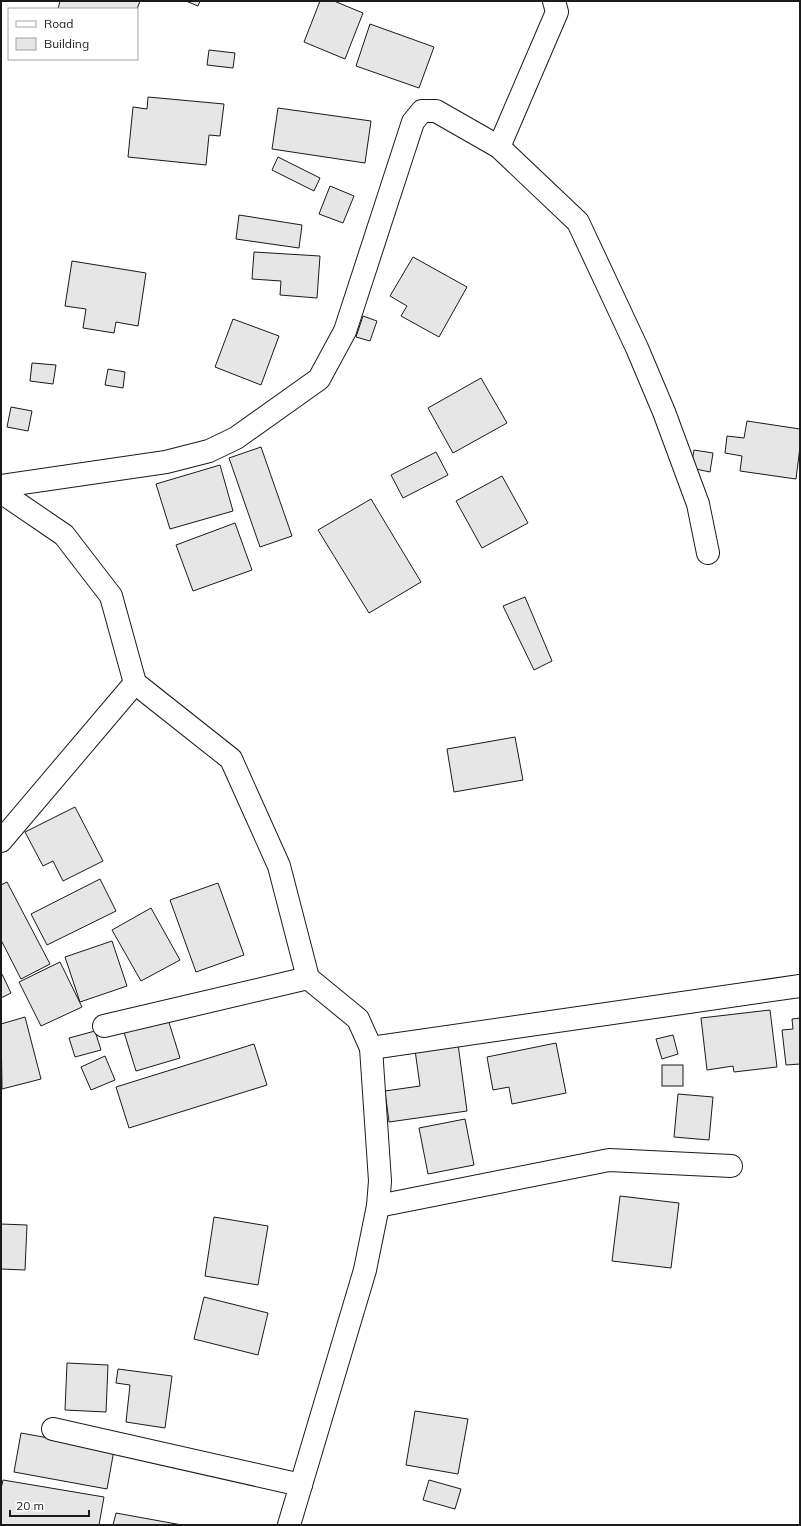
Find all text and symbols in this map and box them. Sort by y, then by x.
legend [8,8,138,60]
text: Road [44,16,73,31]
text: Building [44,36,89,51]
scale bar [10,1492,89,1518]
text: 20 m [16,1498,44,1513]

